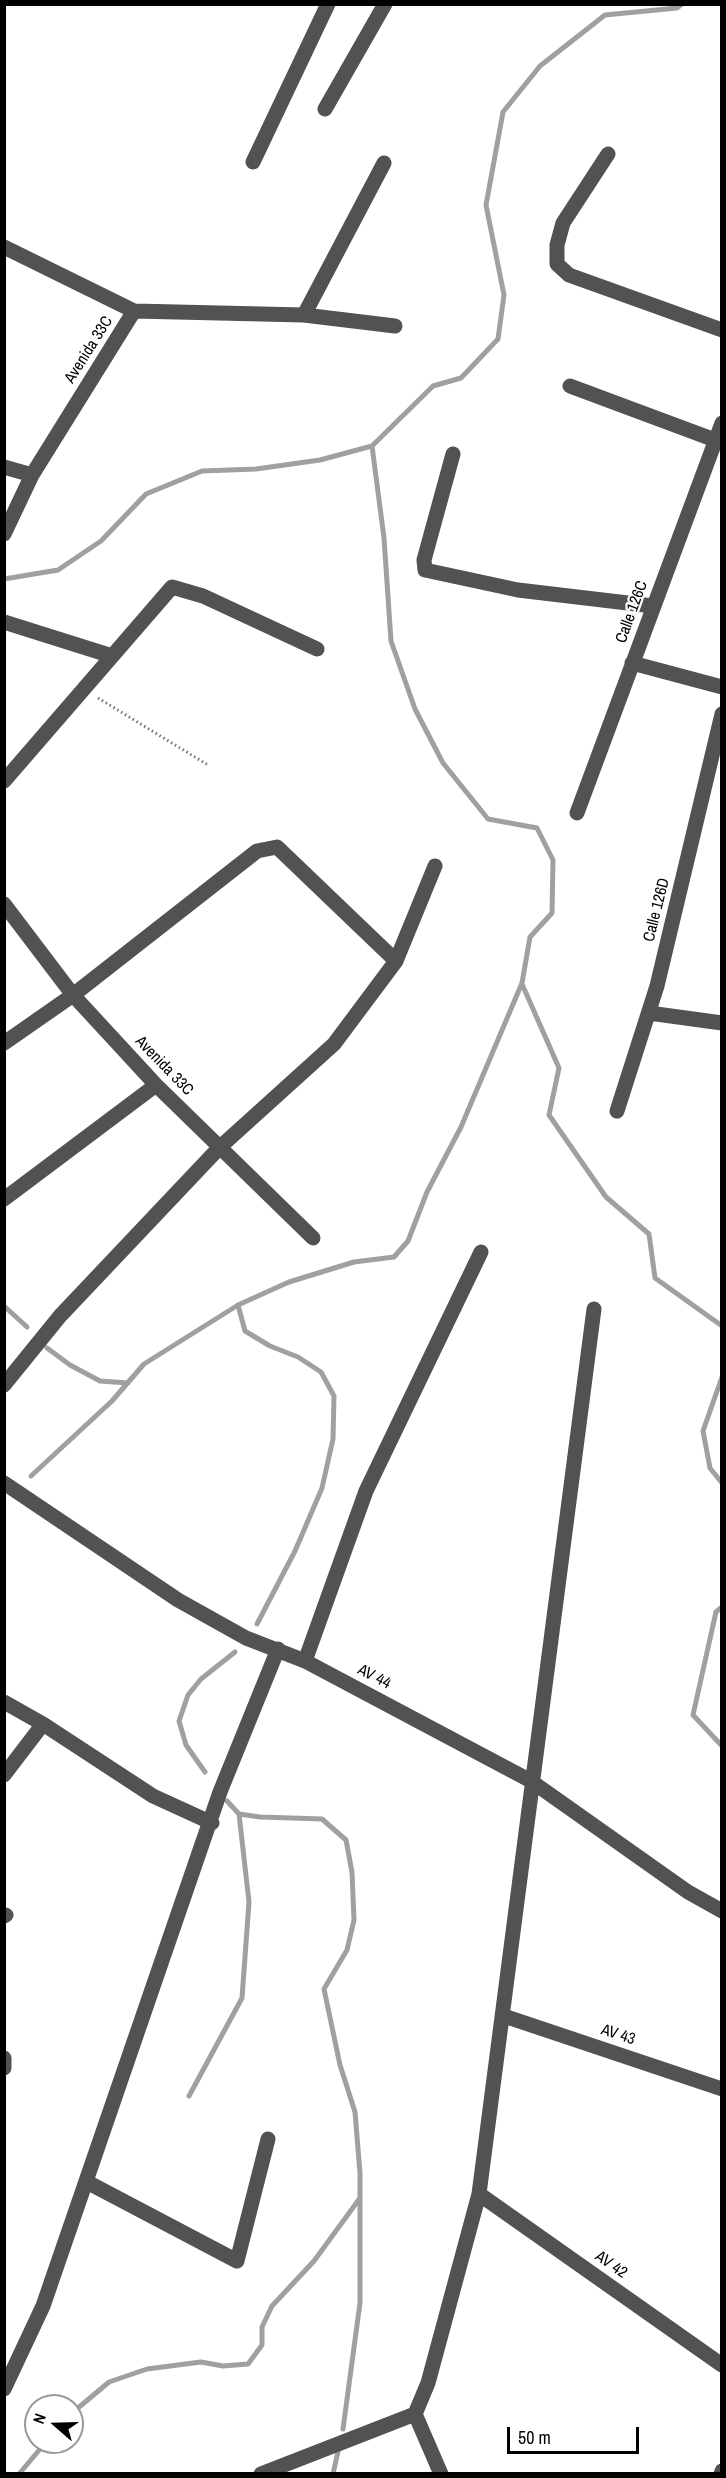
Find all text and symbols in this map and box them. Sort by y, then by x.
street label: Avenida 33C [61,313,117,387]
street label: Calle 126C [612,578,652,646]
street label: Calle 126D [640,876,674,944]
street label: Avenida 33C [131,1032,197,1100]
street label: AV 44 [354,1660,394,1694]
street label: AV 43 [598,2020,638,2050]
street label: AV 42 [591,2247,631,2283]
north arrow [24,2394,84,2454]
text: N [27,2410,51,2427]
scale bar [510,2415,642,2453]
text: 50 m [518,2425,551,2450]

